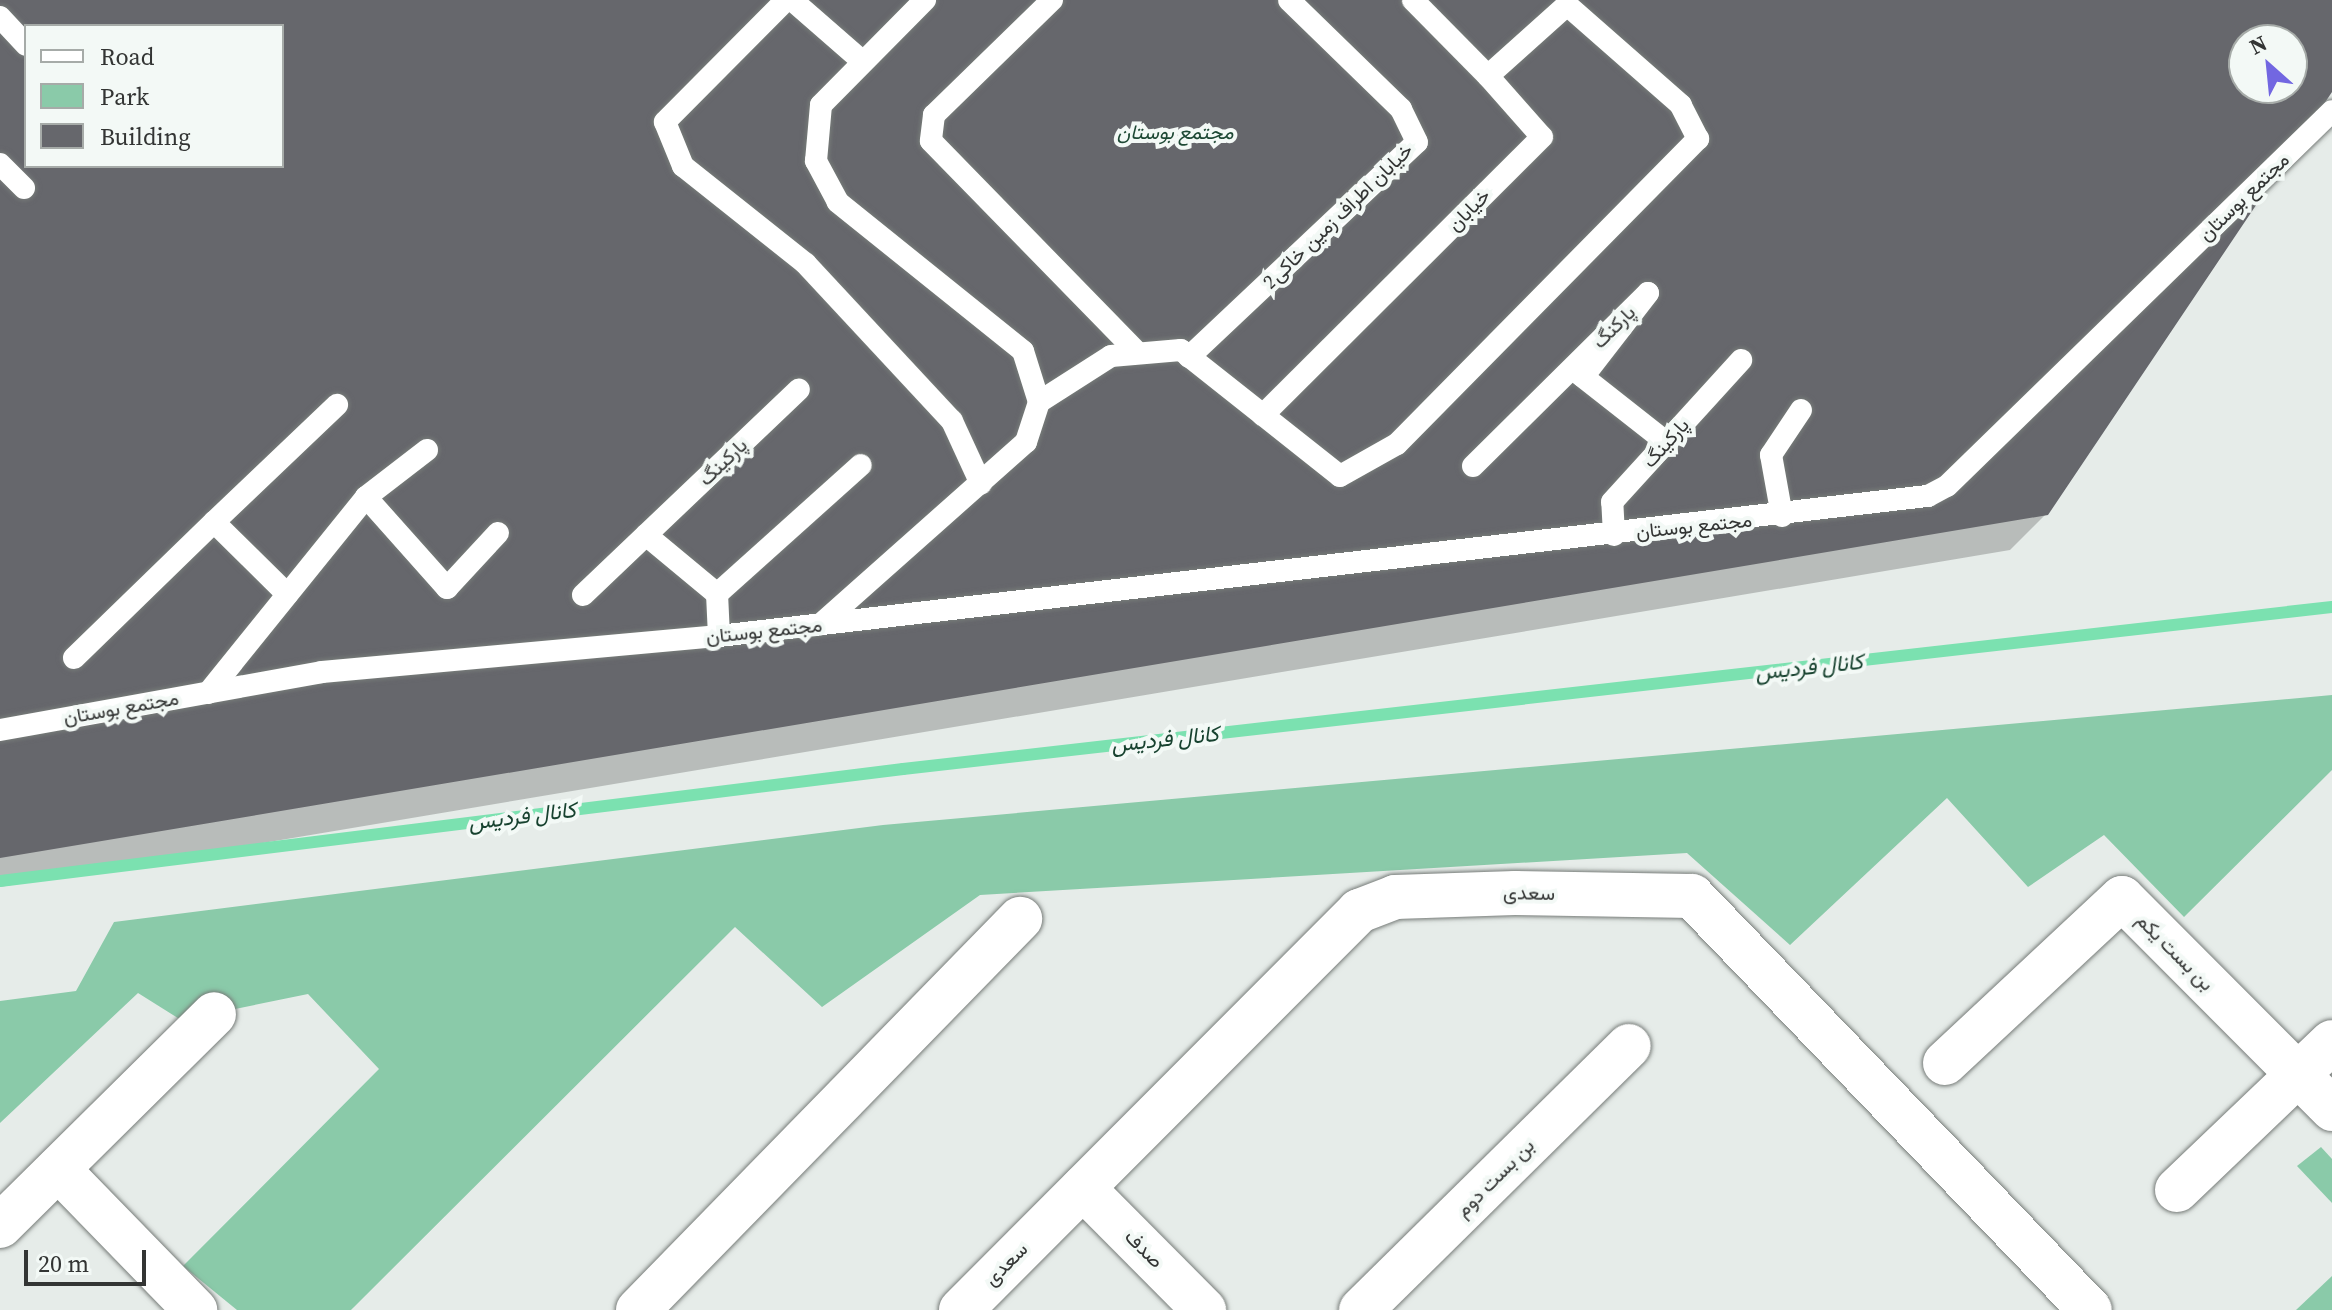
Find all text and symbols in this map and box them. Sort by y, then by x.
legend [24,24,284,168]
north arrow [2228,24,2308,104]
text: N [2244,27,2272,61]
text: Road [100,40,154,73]
text: Park [100,80,149,113]
text: Building [100,120,191,153]
park label: مجتمع بوستان [1117,120,1233,144]
street label: خیابان اطراف زمین خاکی2 [1258,138,1418,294]
street label: مجتمع بوستان [2194,148,2294,246]
street label: خیابان [1443,184,1495,236]
street label: پارکنگ [1588,301,1640,353]
street label: پارکینگ [1638,413,1694,473]
street label: پارکینگ [694,433,752,491]
street label: مجتمع بوستان [1635,508,1753,544]
street label: مجتمع بوستان [705,613,823,649]
water label: کانال فردیس [1754,648,1864,686]
street label: مجتمع بوستان [62,686,180,730]
water label: کانال فردیس [1110,720,1220,758]
water label: کانال فردیس [467,796,577,836]
street label: سعدی [1503,881,1555,905]
street label: بن بست یکم [2131,908,2219,996]
street label: بن بست دوم [1451,1134,1539,1222]
street label: صدف [1120,1225,1168,1273]
scale bar [28,1234,150,1284]
street label: سعدی [979,1237,1033,1291]
text: 20 m [38,1247,89,1280]

